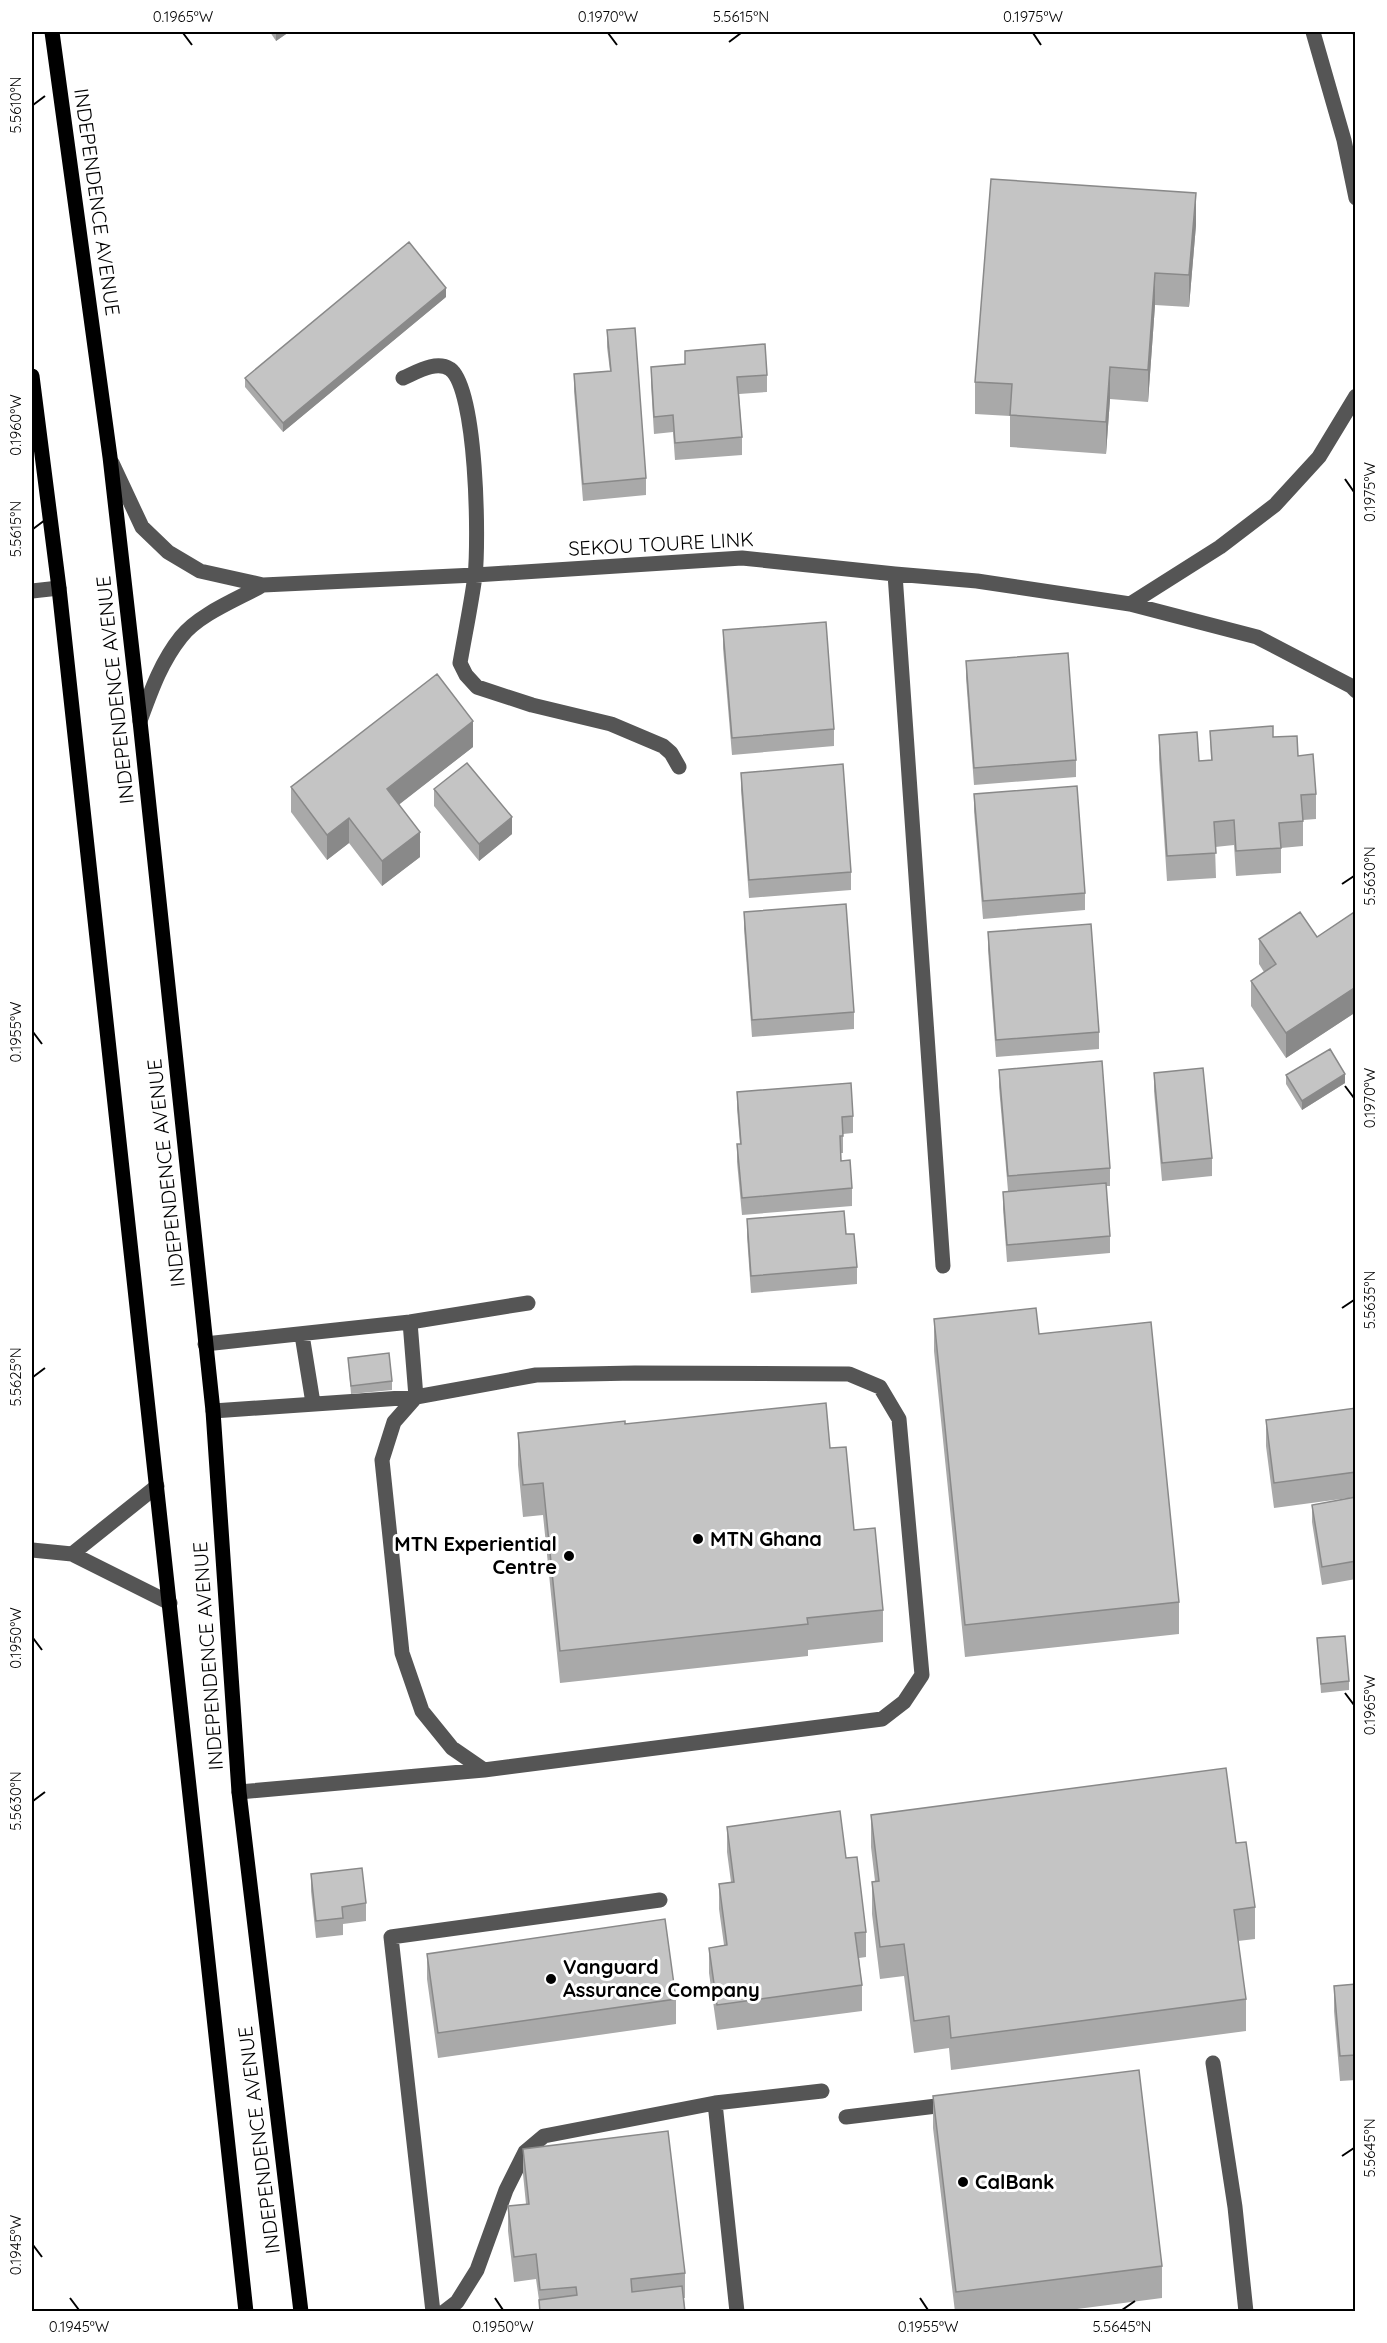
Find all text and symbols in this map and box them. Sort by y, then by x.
text: 0.1965°W [153,7,214,26]
text: 0.1970°W [578,7,639,26]
text: 5.5615°N [713,7,769,26]
text: 0.1975°W [1003,7,1063,26]
text: 5.5610°N [6,76,25,134]
street label: INDEPENDENCE AVENUE [69,87,126,317]
text: 0.1960°W [6,394,25,456]
text: 0.1975°W [1360,462,1379,522]
text: 5.5615°N [6,501,25,557]
street label: SEKOU TOURE LINK [568,526,754,561]
street label: INDEPENDENCE AVENUE [90,575,139,805]
text: 5.5630°N [1360,846,1379,906]
text: 0.1955°W [6,1001,25,1062]
street label: INDEPENDENCE AVENUE [141,1058,190,1288]
text: 0.1970°W [1360,1067,1379,1128]
text: 5.5635°N [1360,1271,1379,1329]
text: 5.5625°N [6,1347,25,1407]
place label: MTN Ghana [710,1526,822,1551]
place label: MTN Experiential Centre [394,1531,557,1579]
marker: MTN Ghana [691,1532,705,1546]
street label: INDEPENDENCE AVENUE [187,1541,228,1771]
marker: MTN Experiential Centre [562,1549,576,1563]
text: 0.1950°W [6,1607,25,1669]
text: 0.1965°W [1360,1674,1379,1735]
text: 5.5630°N [6,1771,25,1831]
place label: Vanguard Assurance Company [563,1954,760,2002]
marker: Vanguard Assurance Company [544,1972,558,1986]
street label: INDEPENDENCE AVENUE [232,2025,285,2255]
text: 5.5645°N [1360,2118,1379,2178]
place label: CalBank [975,2169,1054,2194]
marker: CalBank [956,2175,970,2189]
text: 0.1945°W [6,2214,25,2275]
text: 0.1945°W [49,2317,110,2336]
text: 0.1950°W [472,2317,534,2336]
text: 0.1955°W [898,2317,959,2336]
text: 5.5645°N [1092,2317,1152,2336]

